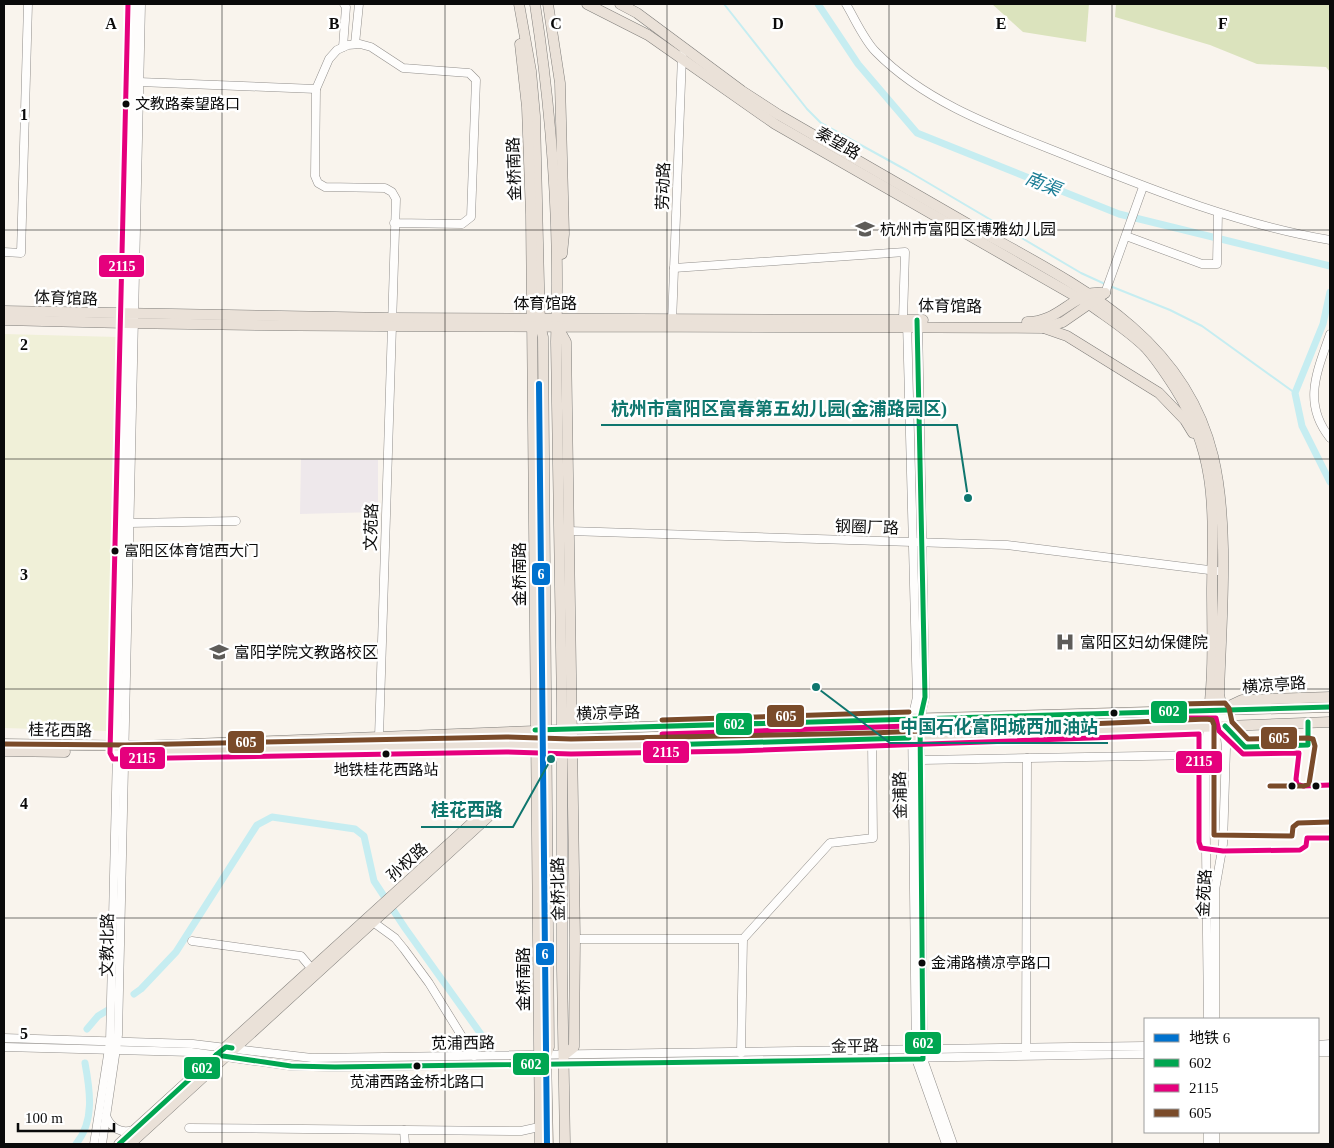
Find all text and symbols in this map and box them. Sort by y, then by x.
text: A [105,15,117,32]
text: B [329,15,340,32]
text: C [550,15,562,32]
text: D [772,15,784,32]
text: E [996,15,1006,32]
text: F [1218,15,1228,32]
place label: 文教路秦望路口 [135,96,240,112]
marker: 文教路秦望路口 [121,99,131,109]
text: 1 [20,106,28,123]
street label: 秦望路 [813,124,863,162]
street label: 金桥南路 [504,137,524,201]
street label: 劳动路 [654,162,672,210]
water label: 南渠 [1023,168,1066,201]
school or university icon: 杭州市富阳区博雅幼儿园 [854,218,876,240]
place label: 杭州市富阳区博雅幼儿园 [880,221,1056,238]
line badge: 2115 [98,254,145,278]
text: 2115 [108,259,136,274]
street label: 体育馆路 [34,288,98,308]
street label: 体育馆路 [513,295,577,312]
street label: 体育馆路 [918,297,982,315]
text: 2 [20,336,28,353]
callout: 杭州市富阳区富春第五幼儿园(金浦路园区) [601,392,957,425]
text: 杭州市富阳区富春第五幼儿园(金浦路园区) [611,399,947,420]
street label: 文苑路 [362,503,380,551]
street label: 钢圈厂路 [835,517,899,537]
street label: 金桥南路 [511,542,528,606]
place label: 富阳区体育馆西大门 [124,543,259,559]
marker: 富阳区体育馆西大门 [110,546,120,556]
line badge: 6 [531,562,551,586]
text: 3 [20,566,28,583]
text: 6 [538,567,545,582]
hospital icon: 富阳区妇幼保健院 [1054,631,1076,653]
place label: 富阳区妇幼保健院 [1080,634,1208,651]
school or university icon: 富阳学院文教路校区 [208,641,230,663]
place label: 富阳学院文教路校区 [234,644,378,661]
street label: 横凉亭路 [1241,674,1307,696]
line badge: 602 [1150,700,1188,724]
street label: 横凉亭路 [576,703,640,723]
line badge: 605 [766,704,805,728]
text: 602 [1159,704,1180,719]
unlabelled marker [1109,708,1119,718]
text: 605 [776,709,797,724]
callout: 中国石化富阳城西加油站 [890,710,1108,743]
line badge: 602 [715,712,753,736]
text: 602 [724,717,745,732]
text: 中国石化富阳城西加油站 [900,717,1098,737]
street label: 桂花西路 [28,721,92,739]
line badge: 605 [1260,726,1298,750]
line badge: 605 [227,730,265,754]
text: 605 [1269,731,1290,746]
text: 605 [236,735,257,750]
line badge: 2115 [642,740,690,764]
text: 2115 [652,745,680,760]
line badge: 2115 [119,746,166,770]
marker: 地铁桂花西路站 [381,749,391,759]
line badge: 2115 [1175,750,1223,774]
text: 2115 [128,751,156,766]
text: 2115 [1185,754,1213,769]
place label: 地铁桂花西路站 [333,762,439,778]
street label: 金浦路 [891,771,909,819]
unlabelled marker [1287,781,1297,791]
unlabelled marker [1311,781,1321,791]
callout: 桂花西路 [421,794,513,827]
text: 4 [20,795,28,812]
text: 桂花西路 [431,800,503,820]
street label: 孙权路 [383,840,431,884]
street label: 金桥北路 [549,857,567,921]
street label: 金苑路 [1194,869,1214,917]
street label: 文教北路 [98,913,116,977]
line badge: 6 [535,942,555,966]
street label: 金桥南路 [515,947,532,1011]
text: 6 [542,947,549,962]
place label: 金浦路横凉亭路口 [931,954,1051,971]
marker: 金浦路横凉亭路口 [917,958,927,968]
legend [1144,1018,1319,1133]
text: 5 [20,1025,28,1042]
text: 地铁 6 [1189,1030,1231,1046]
line badge: 602 [904,1031,942,1055]
street label: 苋浦西路 [431,1034,495,1052]
text: 602 [913,1036,934,1051]
street label: 金平路 [831,1037,879,1055]
line badge: 602 [512,1052,550,1076]
text: 602 [1189,1055,1212,1071]
line badge: 602 [183,1056,221,1080]
text: 602 [521,1057,542,1072]
text: 602 [192,1061,213,1076]
marker: 苋浦西路金桥北路口 [412,1061,422,1071]
place label: 苋浦西路金桥北路口 [349,1073,485,1090]
text: 2115 [1189,1080,1218,1096]
scale bar [18,1100,114,1132]
text: 605 [1189,1105,1212,1121]
text: 100 m [25,1110,63,1126]

